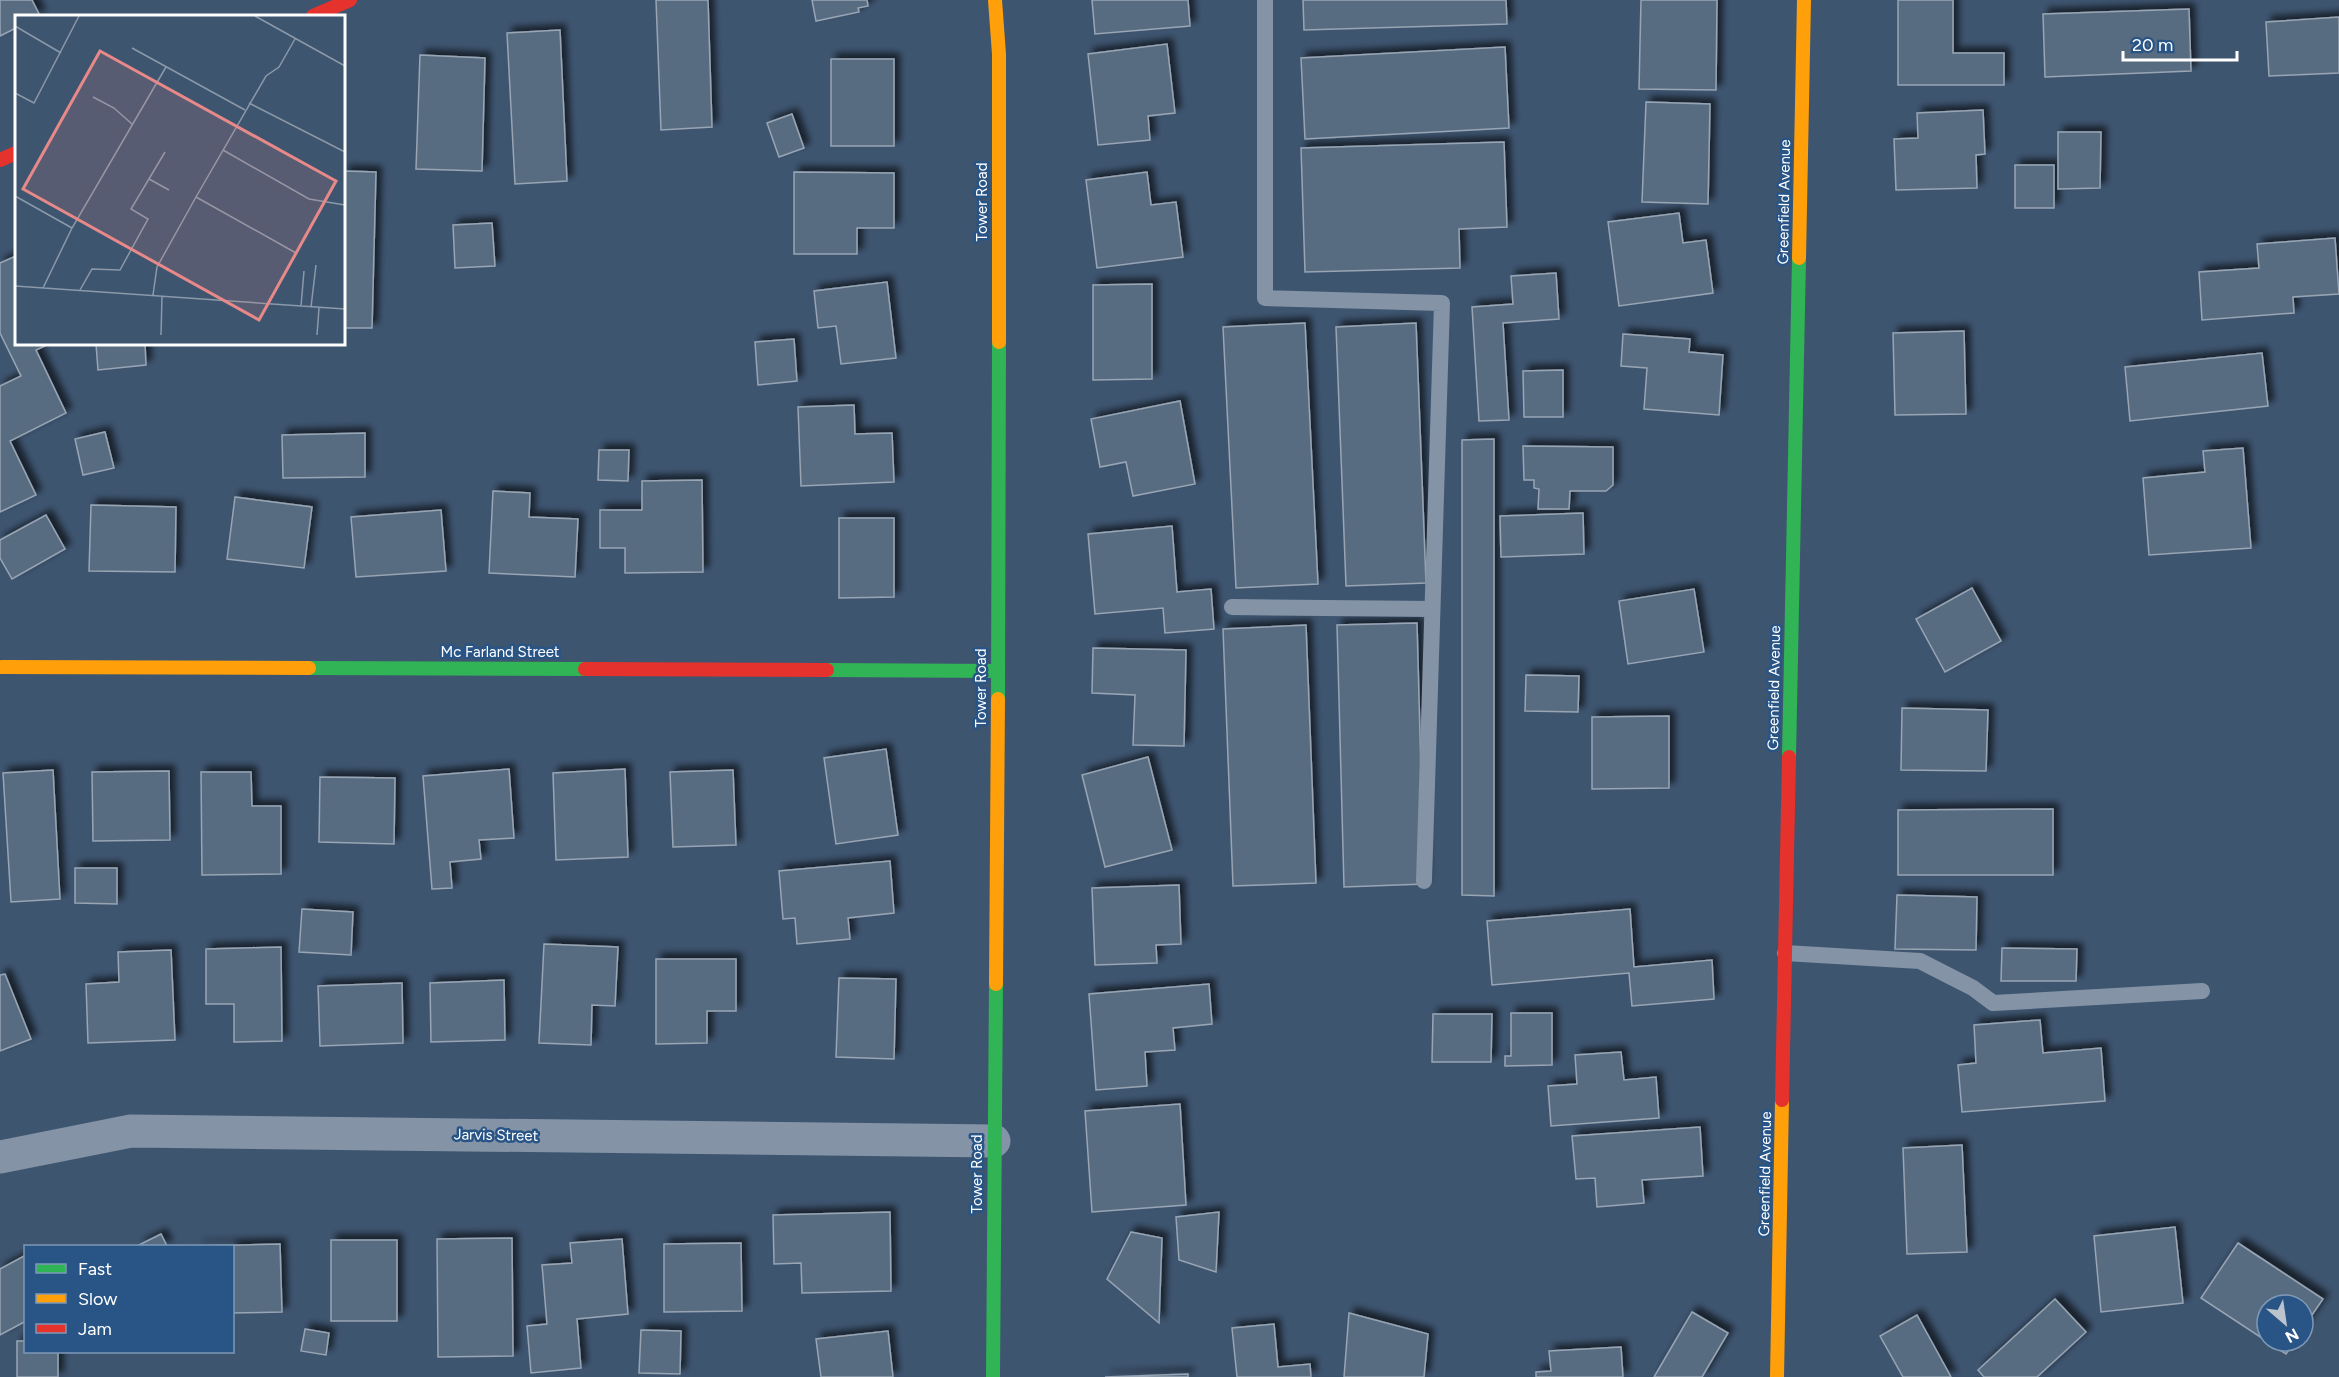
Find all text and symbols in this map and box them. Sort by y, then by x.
inset map [15,15,345,345]
scale bar [2123,24,2237,62]
text: 20 m [2132,34,2173,56]
street label: Greenfield Avenue [1774,139,1794,265]
street label: Tower Road [973,163,991,241]
street label: Greenfield Avenue [1764,625,1784,751]
street label: Mc Farland Street [440,643,560,661]
street label: Tower Road [972,649,990,727]
street label: Greenfield Avenue [1755,1111,1775,1237]
street label: Jarvis Street [454,1125,539,1145]
street label: Tower Road [968,1135,986,1213]
legend [24,1245,234,1353]
text: Fast [78,1258,112,1280]
text: Slow [78,1288,117,1310]
north arrow [2255,1293,2315,1353]
text: Jam [78,1318,112,1340]
text: N [2282,1324,2302,1347]

